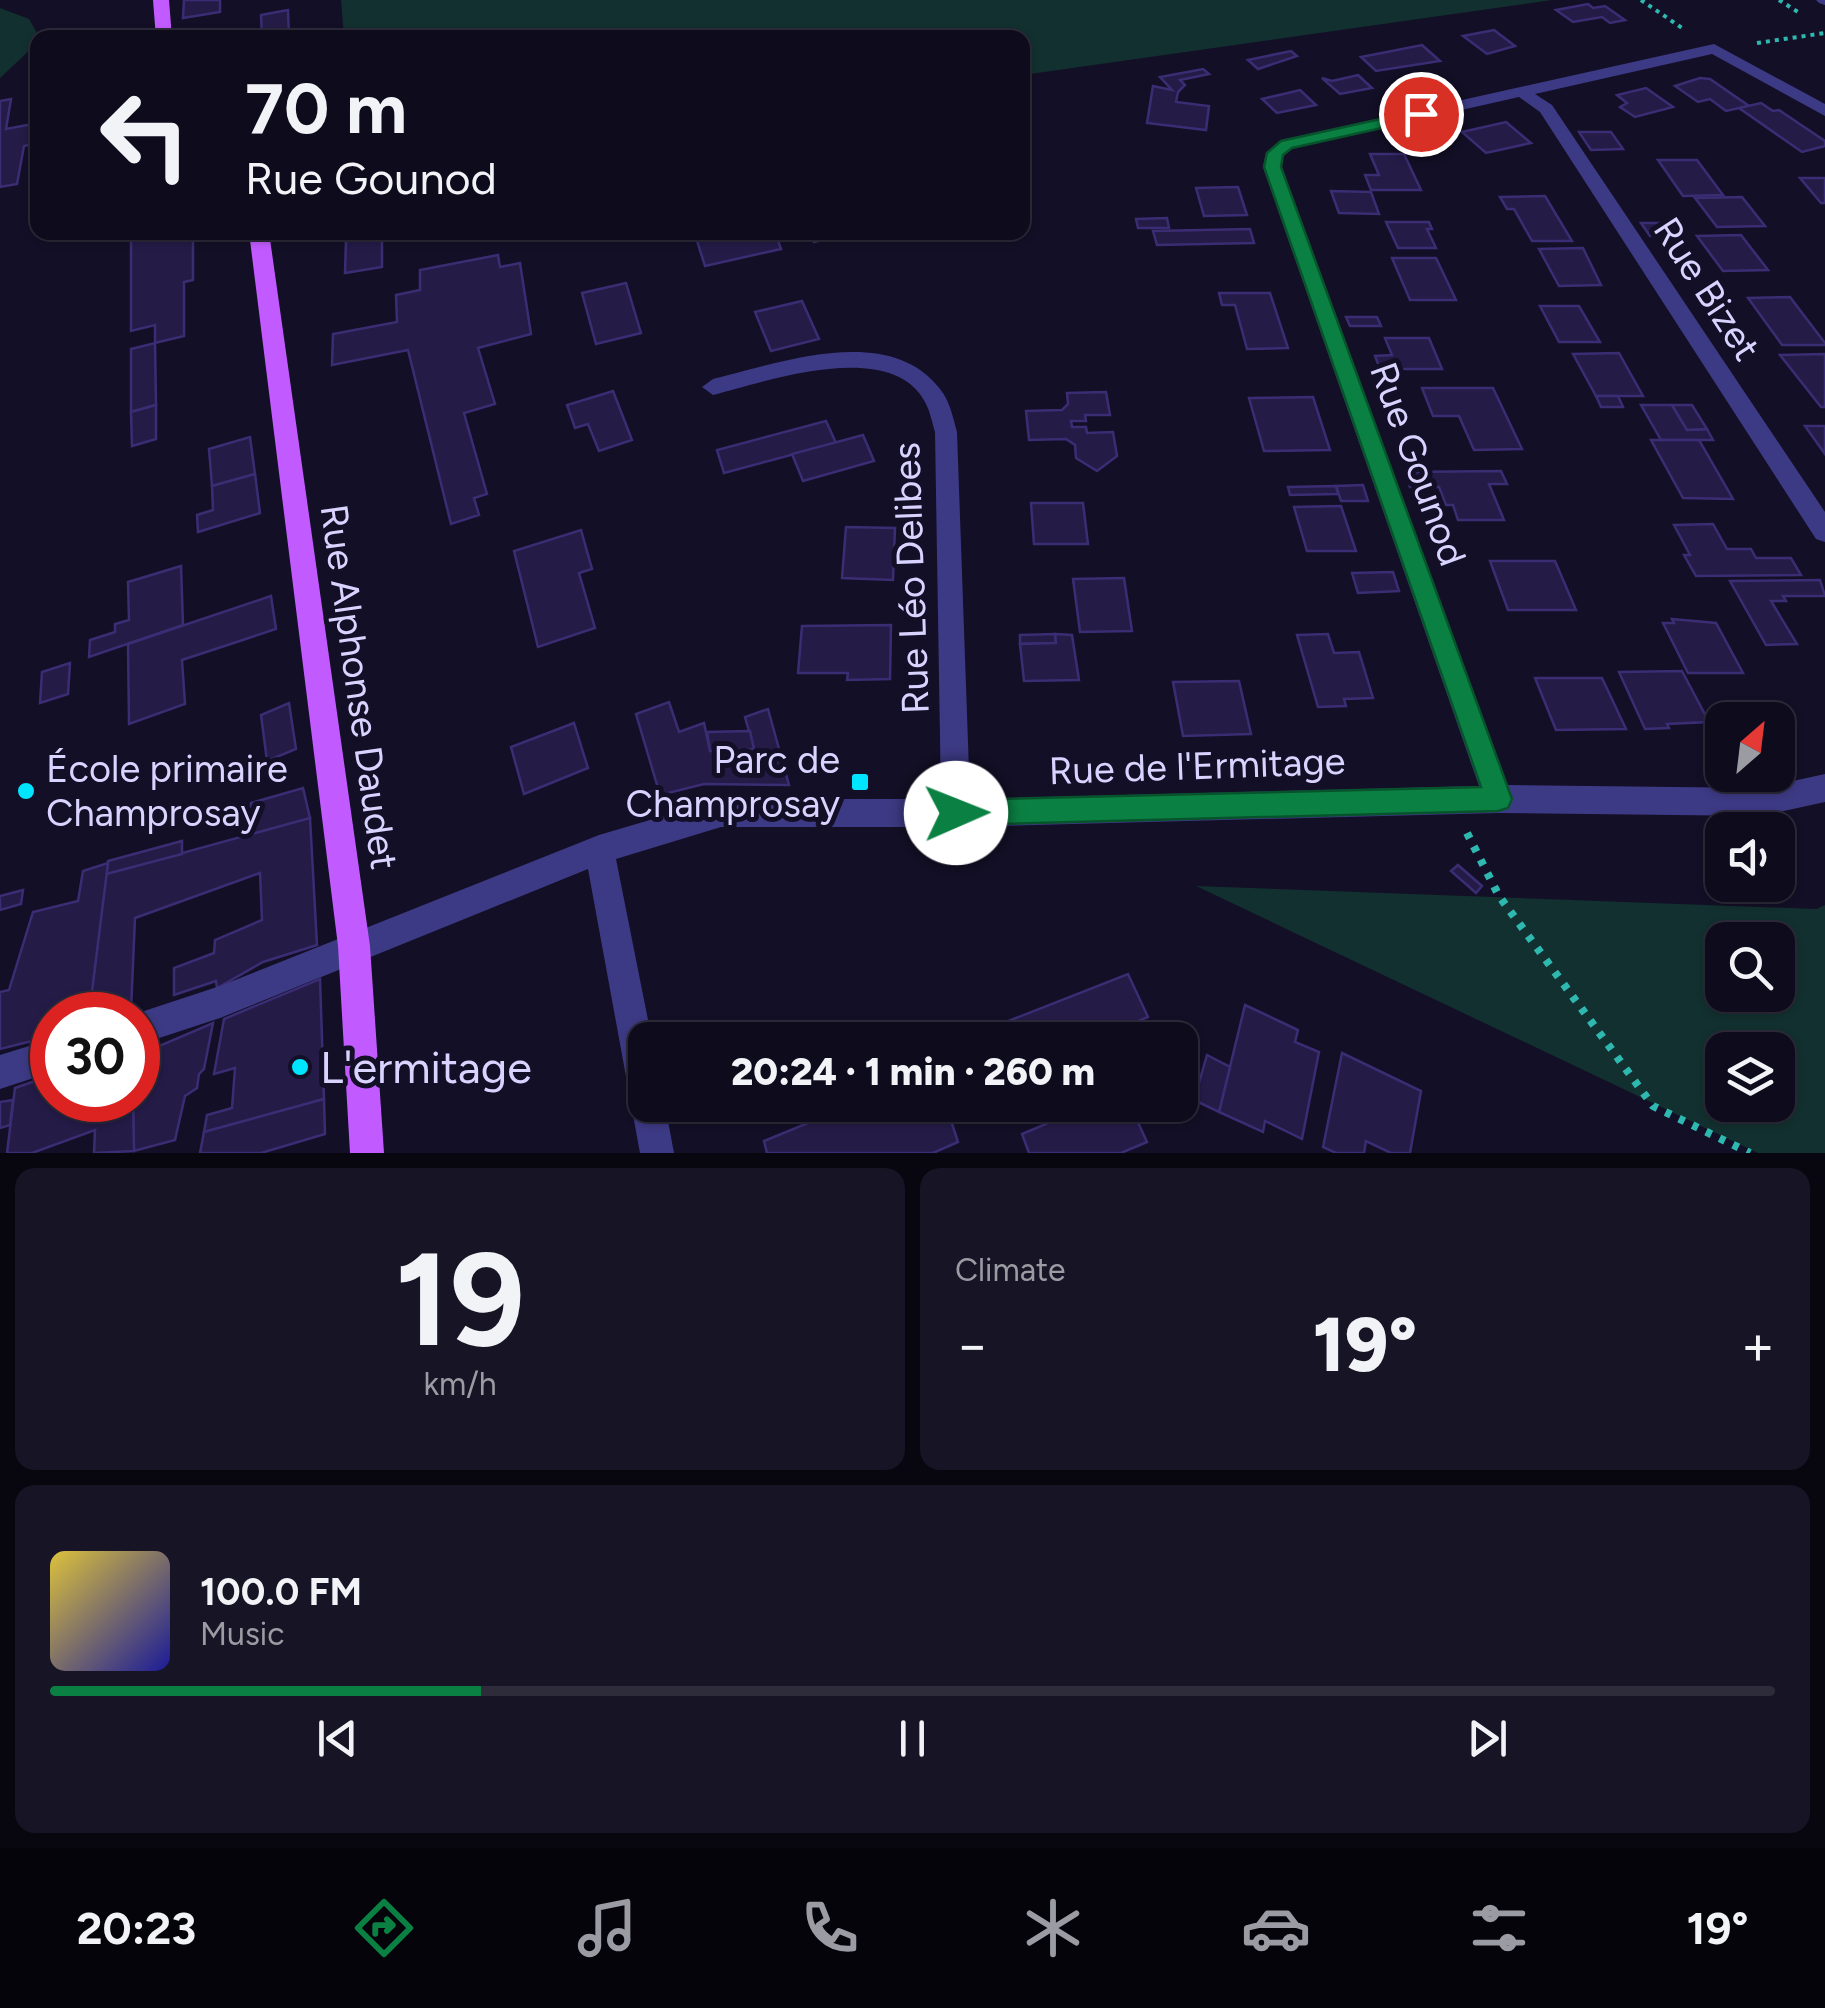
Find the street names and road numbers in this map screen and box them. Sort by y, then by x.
street label: Rue Bizet [1644,209,1770,369]
street label: Rue Gounod [1360,356,1476,572]
street label: Rue Léo Delibes [883,441,939,715]
street label: Rue Alphonse Daudet [311,502,407,872]
street label: Rue de l'Ermitage [1048,738,1346,794]

